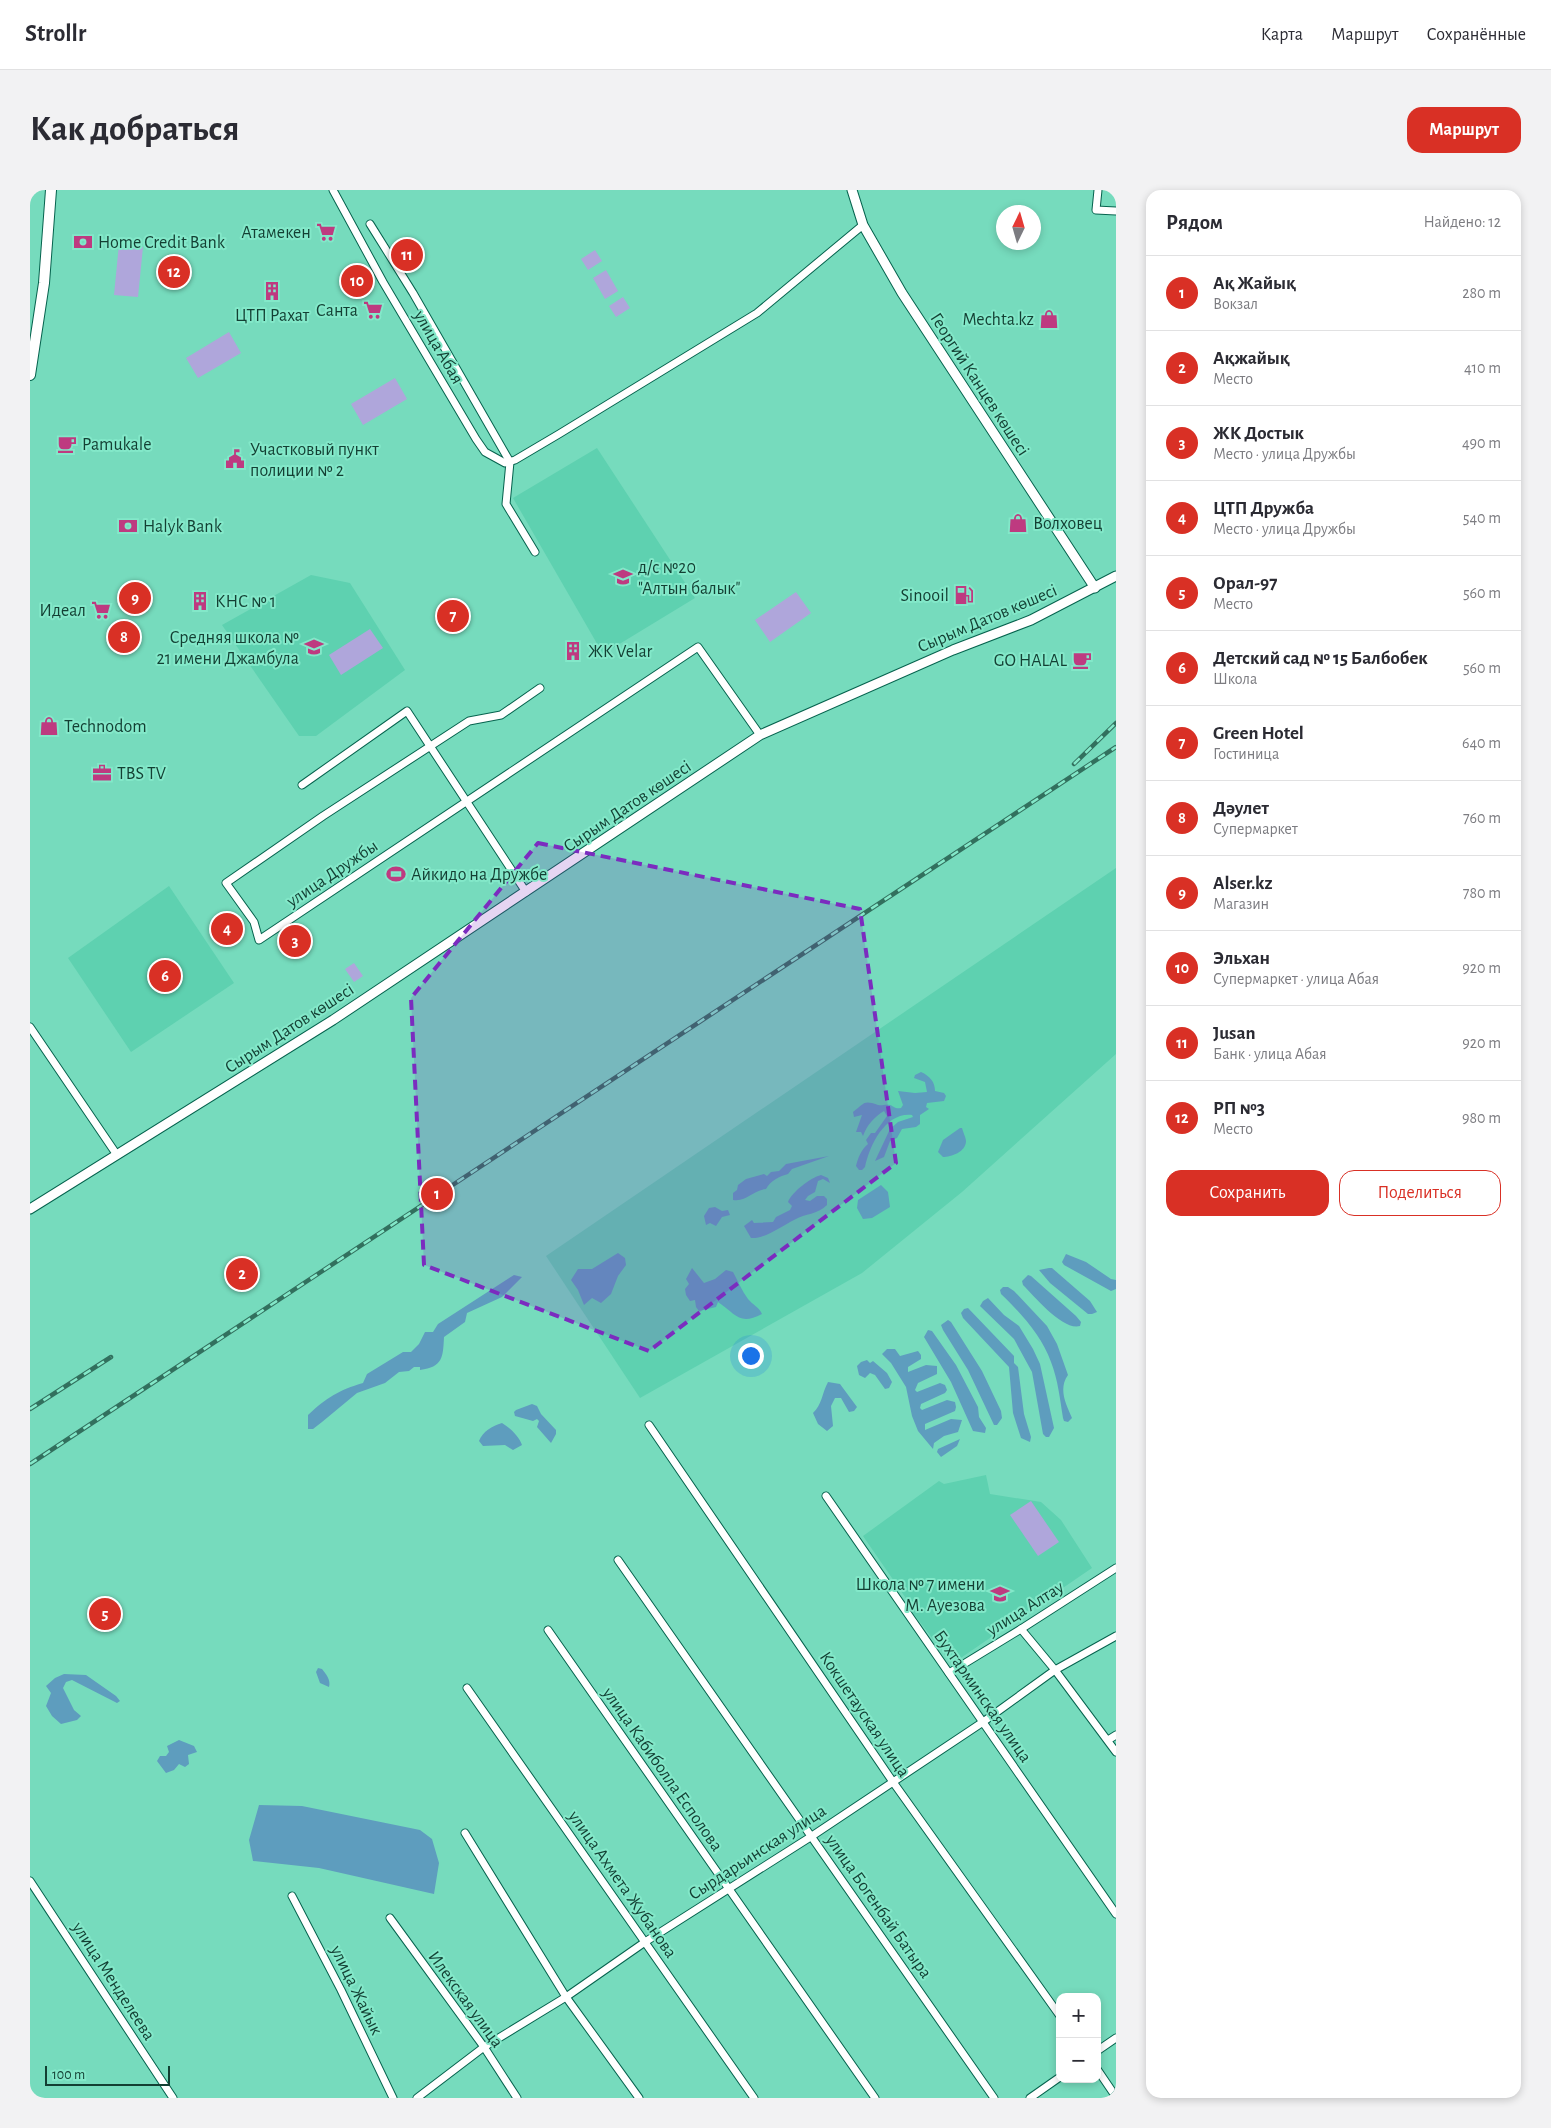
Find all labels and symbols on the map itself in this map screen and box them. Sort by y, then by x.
north arrow [996,205,1041,250]
supermarket icon: Атамекен [315,221,337,243]
place label: Атамекен [241,224,311,242]
bank icon: Home Credit Bank [72,231,94,253]
place label: Home Credit Bank [98,234,226,252]
pin: 11 [391,236,423,274]
pin: 12 [158,253,190,291]
pin: 10 [341,262,373,300]
building icon: ЦТП Рахат [261,280,283,302]
supermarket icon: Санта [362,299,384,321]
place label: Санта [316,302,358,320]
street label: улица Абая [409,306,467,387]
place label: ЦТП Рахат [235,307,310,325]
shop icon: Mechta.kz [1038,308,1060,330]
street label: Георгий Канцев көшесі [926,310,1032,459]
place label: Mechta.kz [963,311,1034,329]
cafe icon: Pamukale [56,433,78,455]
place label: Pamukale [82,436,152,454]
place label: Участковый пункт полиции № 2 [250,441,379,480]
public building icon: Участковый пункт полиции № 2 [224,448,246,470]
shop icon: Волховец [1007,512,1029,534]
bank icon: Halyk Bank [117,515,139,537]
place label: Волховец [1033,515,1103,533]
place label: Halyk Bank [143,518,223,536]
place label: д/с №20 "Алтын балык" [638,559,741,598]
school or university icon: д/с №20 "Алтын балык" [612,566,634,588]
pin: 9 [119,579,151,617]
street label: Сырым Датов көшесі [915,581,1060,656]
fuel station icon: Sinooil [953,584,975,606]
place label: Sinooil [900,587,949,605]
building icon: КНС № 1 [189,590,211,612]
place label: КНС № 1 [215,593,276,611]
pin: 7 [437,597,469,635]
supermarket icon: Идеал [90,599,112,621]
place label: Идеал [39,602,86,620]
pin: 8 [108,618,140,656]
place label: Средняя школа № 21 имени Джамбула [156,629,299,668]
school or university icon: Средняя школа № 21 имени Джамбула [303,636,325,658]
building icon: ЖК Velar [562,640,584,662]
place label: ЖК Velar [588,643,653,661]
cafe icon: GO HALAL [1071,649,1093,671]
place label: GO HALAL [994,652,1068,670]
shop icon: Technodom [38,715,60,737]
place label: Technodom [64,718,147,736]
street label: Сырым Датов көшесі [560,757,695,856]
office icon: TBS TV [91,762,113,784]
place label: TBS TV [117,765,167,783]
street label: улица Дружбы [282,836,381,911]
sports icon: Айкидо на Дружбе [385,863,407,885]
place label: Айкидо на Дружбе [411,865,547,884]
pin: 4 [211,910,243,948]
pin: 3 [279,922,311,960]
pin: 6 [149,957,181,995]
street label: Сырым Датов көшесі [222,980,357,1077]
pin: 1 [421,1175,453,1213]
pin: 2 [226,1255,258,1293]
your location [738,1343,764,1369]
place label: Школа № 7 имени М. Ауезова [855,1576,985,1615]
street label: улица Алтау [983,1578,1067,1640]
school or university icon: Школа № 7 имени М. Ауезова [989,1583,1011,1605]
pin: 5 [89,1595,121,1633]
street label: Бухтарминская улица [930,1627,1035,1766]
street label: Кокшетауская улица [816,1649,913,1781]
street label: улица Кабиболла Есполова [598,1683,726,1855]
street label: Сырдарьинская улица [686,1802,829,1904]
street label: улица Ахмета Жубанова [564,1806,681,1962]
street label: улица Богенбай Батыра [821,1830,935,1982]
street label: улица Менделеева [68,1918,158,2044]
street label: улица Жайык [326,1942,386,2039]
street label: Илекская улица [424,1948,506,2051]
scale bar [45,2063,170,2086]

